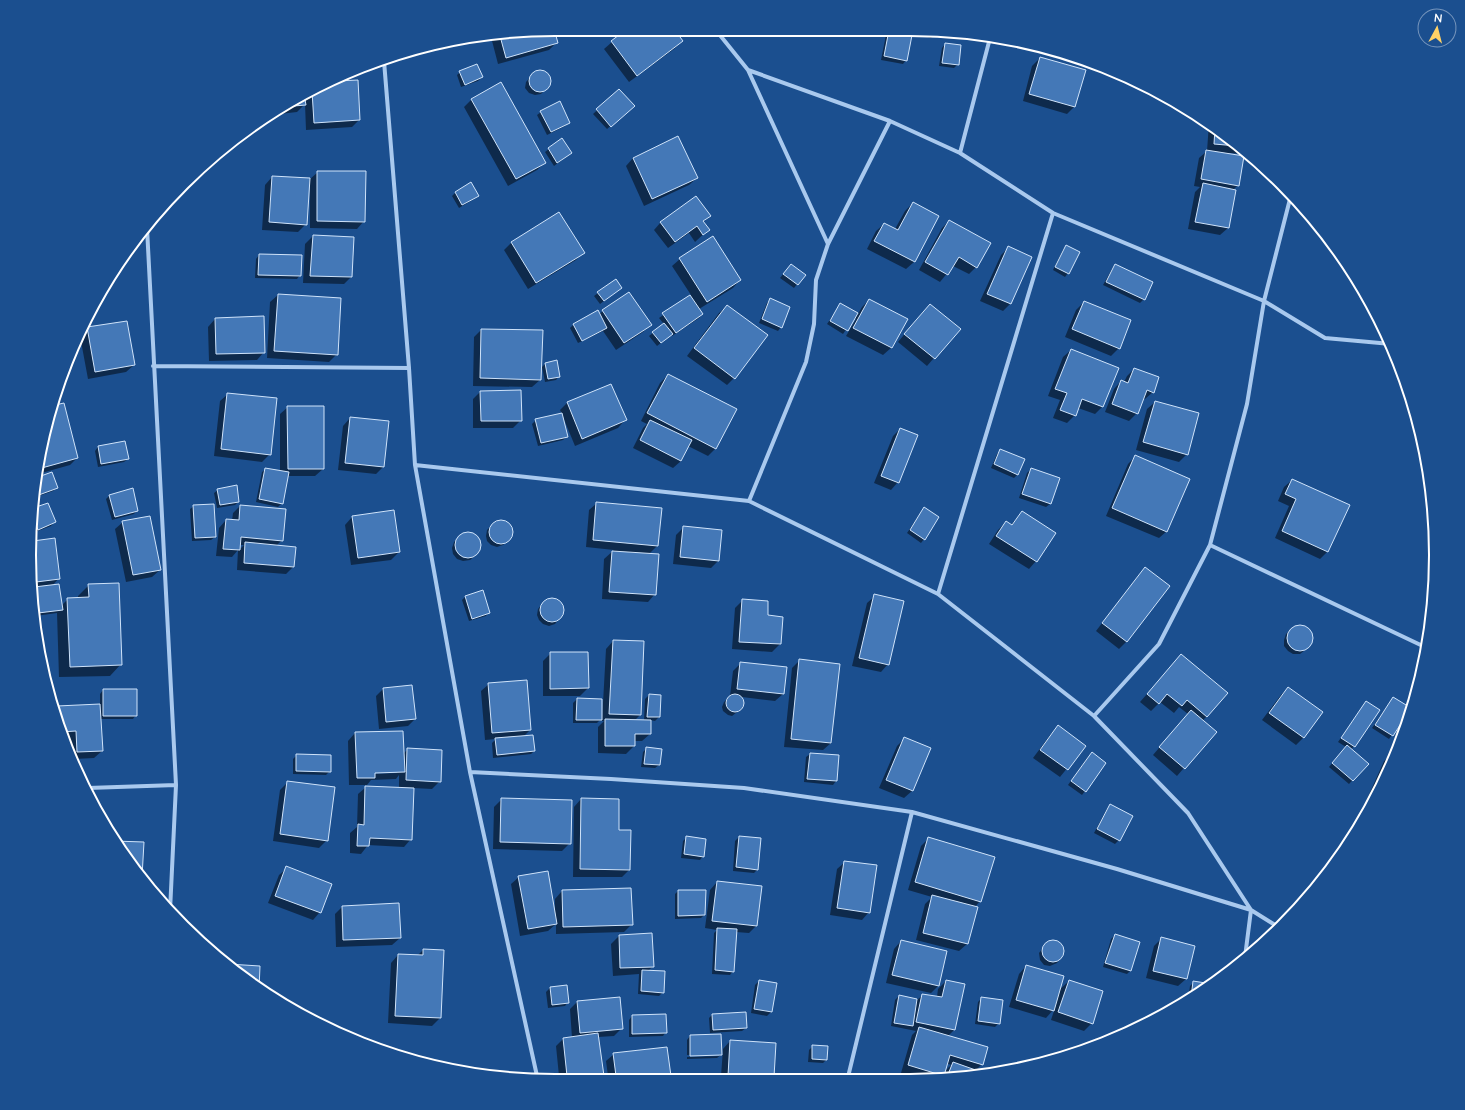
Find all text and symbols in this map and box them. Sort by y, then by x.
north arrow [1417,8,1457,48]
text: N [1433,11,1443,25]

